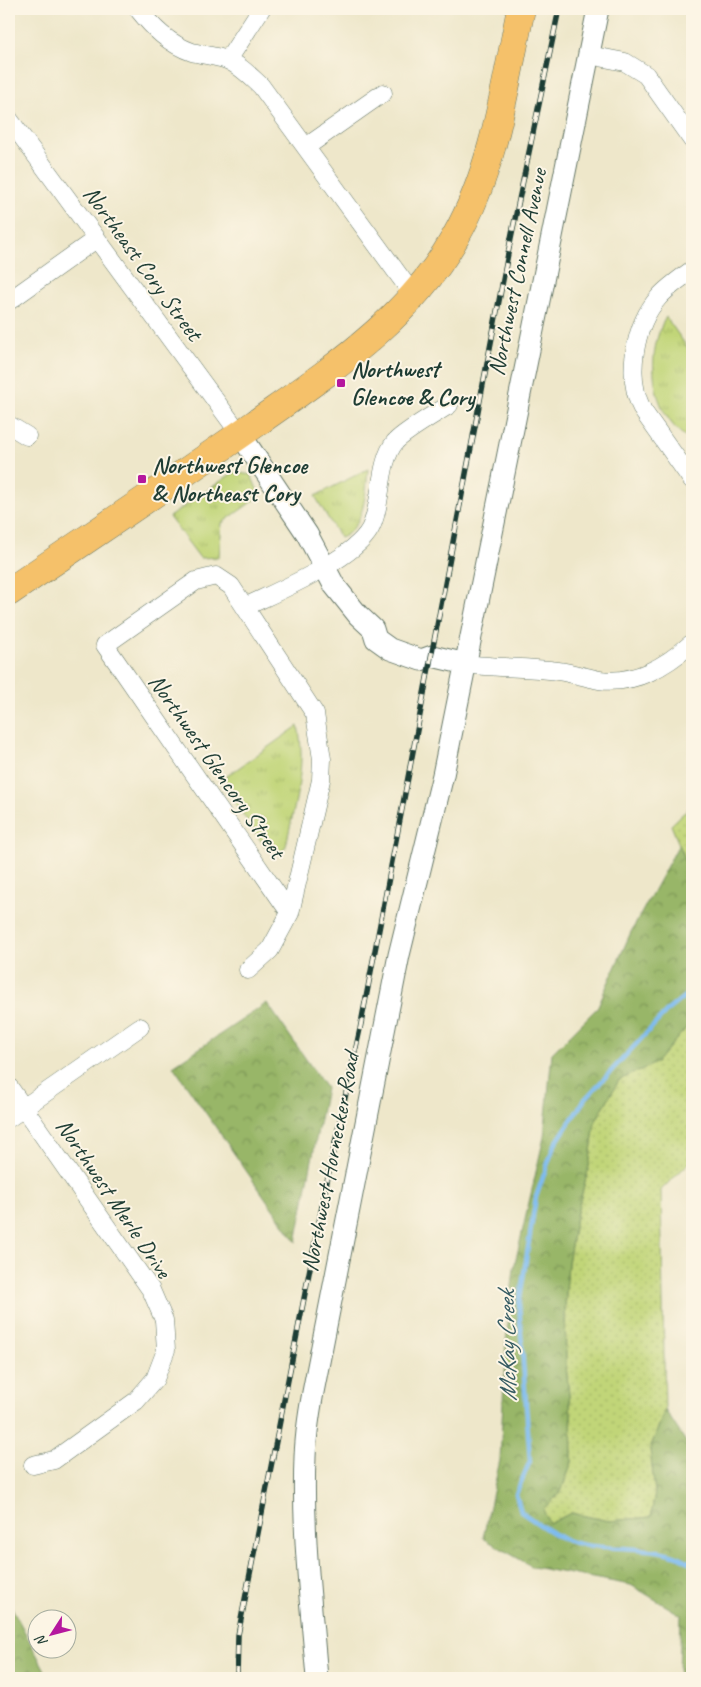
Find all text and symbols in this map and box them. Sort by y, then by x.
street label: Northwest Connell Avenue [480,164,554,378]
street label: Northeast Cory Street [77,180,210,348]
place label: Northwest Glencoe & Cory [351,354,476,412]
marker: Northwest Glencoe & Cory [335,377,347,389]
place label: Northwest Glencoe & Northeast Cory [152,450,309,508]
marker: Northwest Glencoe & Northeast Cory [136,473,148,485]
street label: Northwest Glencory Street [142,668,293,866]
street label: Northwest Hornecker Road [294,1046,367,1274]
street label: Northwest Merle Drive [49,1112,180,1286]
water label: McKay Creek [490,1286,524,1401]
north arrow [28,1610,78,1660]
text: N [31,1631,51,1650]

